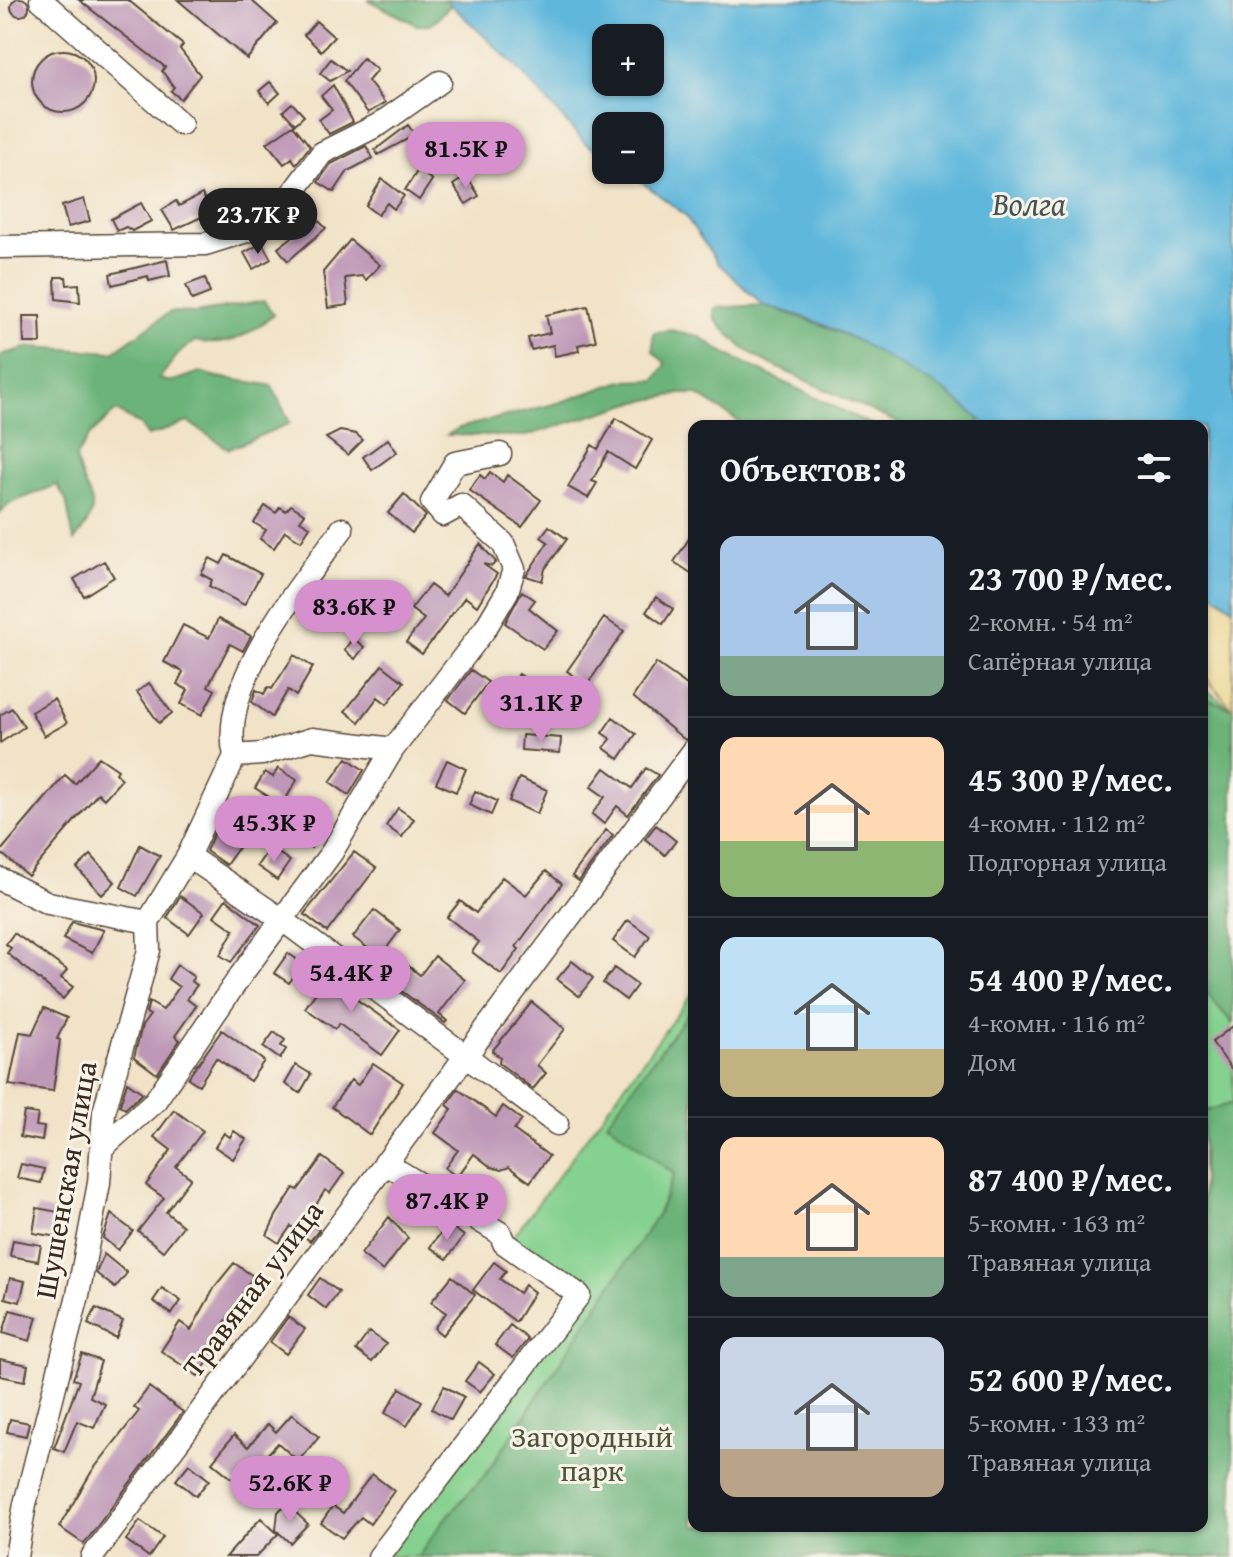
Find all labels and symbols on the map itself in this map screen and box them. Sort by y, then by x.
pin: 81.5K ₽ [392,122,540,190]
water label: Волга [991,180,1066,227]
pin: 23.7K ₽ [184,188,332,256]
pin: 83.6K ₽ [280,580,428,648]
pin: 31.1K ₽ [467,676,615,744]
pin: 45.3K ₽ [200,796,348,864]
pin: 54.4K ₽ [277,946,425,1014]
street label: Шушенская улица [22,1057,108,1302]
pin: 87.4K ₽ [373,1174,521,1242]
street label: Травяная улица [171,1190,334,1386]
park label: Загородный парк [511,1414,673,1492]
pin: 52.6K ₽ [216,1456,364,1524]

